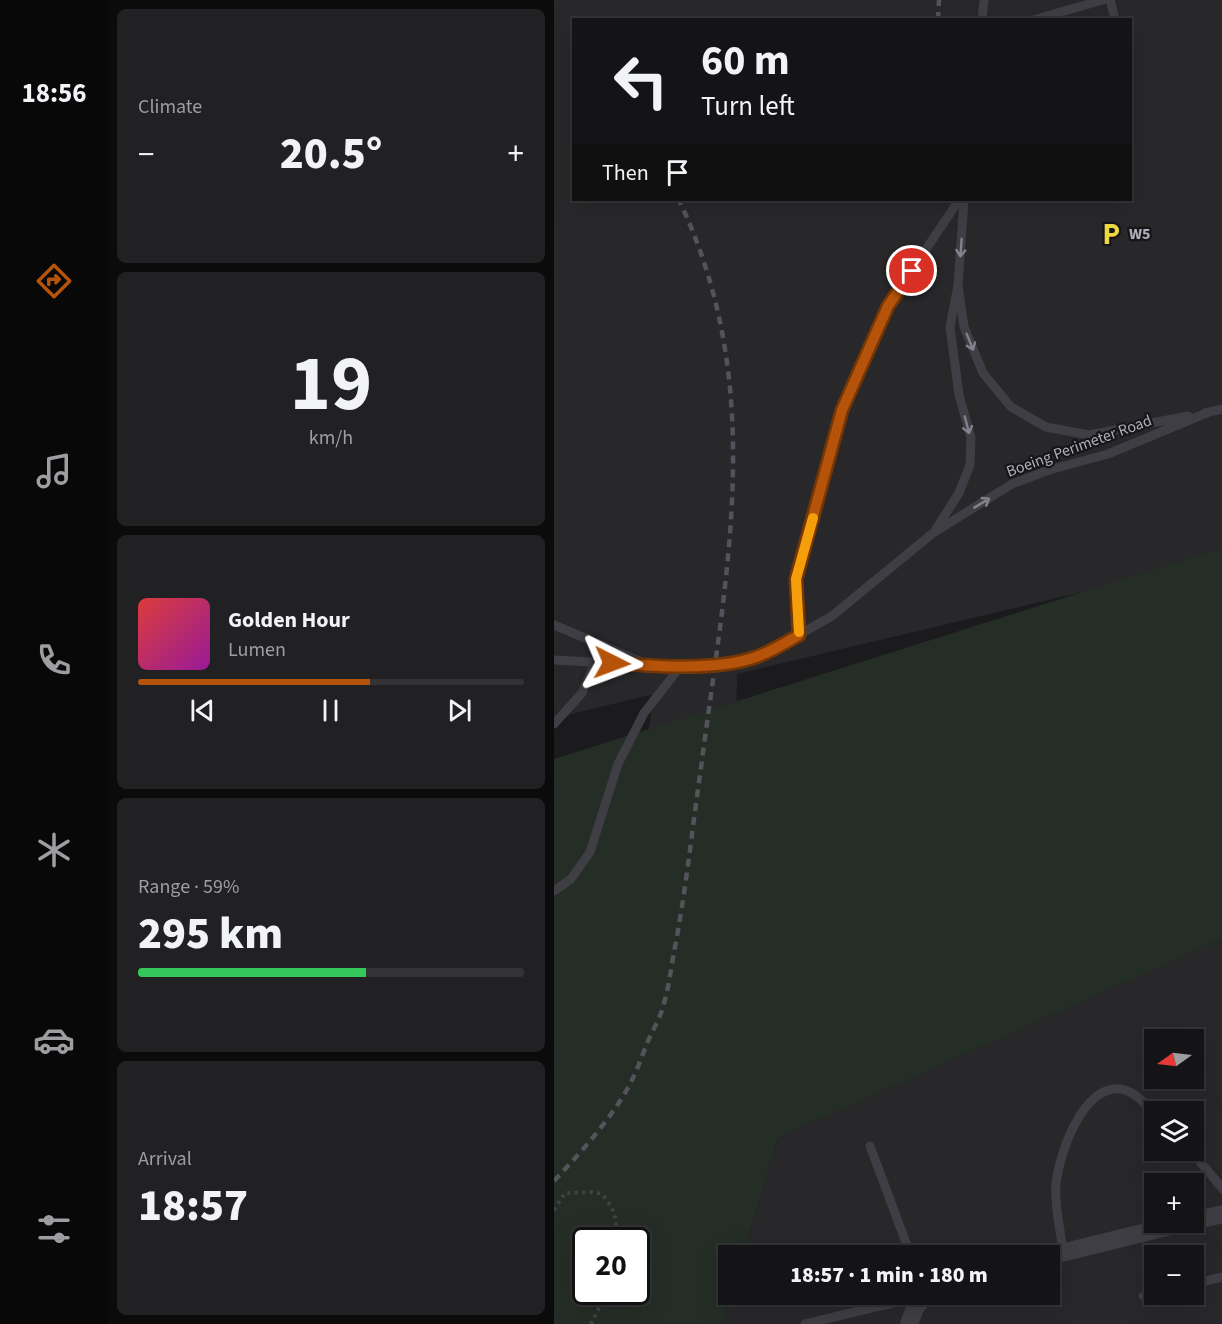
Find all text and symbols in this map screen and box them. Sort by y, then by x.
text: 60 m [701,31,790,91]
icon: left [602,42,680,120]
text: 18:56 [21,74,87,113]
text: Turn left [701,87,795,126]
text: Climate [138,93,202,121]
text: 20.5° [280,122,382,186]
text: − [138,131,154,178]
text: + [508,131,524,178]
icon: arrive [661,156,694,189]
text: Then [602,157,649,189]
parking icon: W5 [1098,221,1124,247]
place label: W5 [1129,223,1150,245]
one-way arrow [955,237,966,257]
pin [886,245,937,296]
icon: arrive [895,254,928,287]
icon: directions [33,260,75,302]
text: 19 [290,329,372,440]
one-way arrow [965,332,976,350]
street label: Boeing Perimeter Road [1003,409,1155,483]
one-way arrow [962,415,974,434]
text: km/h [309,424,353,452]
icon: music [33,450,75,492]
one-way arrow [973,496,990,508]
text: Golden Hour [228,604,350,636]
position arrow [580,631,644,695]
text: Lumen [228,636,286,664]
icon: phone [33,639,75,681]
icon: previous [186,694,219,727]
icon: pause [314,694,347,727]
icon: next [443,694,476,727]
icon: climate [33,829,75,871]
text: Range · 59% [138,873,239,901]
text: 295 km [138,902,283,966]
icon: car [33,1019,75,1061]
north arrow [1144,1029,1204,1089]
map controls [1144,1029,1204,1305]
button: layers [1144,1101,1204,1161]
text: Arrival [138,1145,192,1173]
button: + [1144,1173,1204,1233]
text: 18:57 [138,1174,248,1238]
icon: filters [33,1208,75,1250]
speed limit sign: 20 [572,1227,650,1305]
button: − [1144,1245,1204,1305]
text: 18:57 · 1 min · 180 m [790,1259,988,1291]

